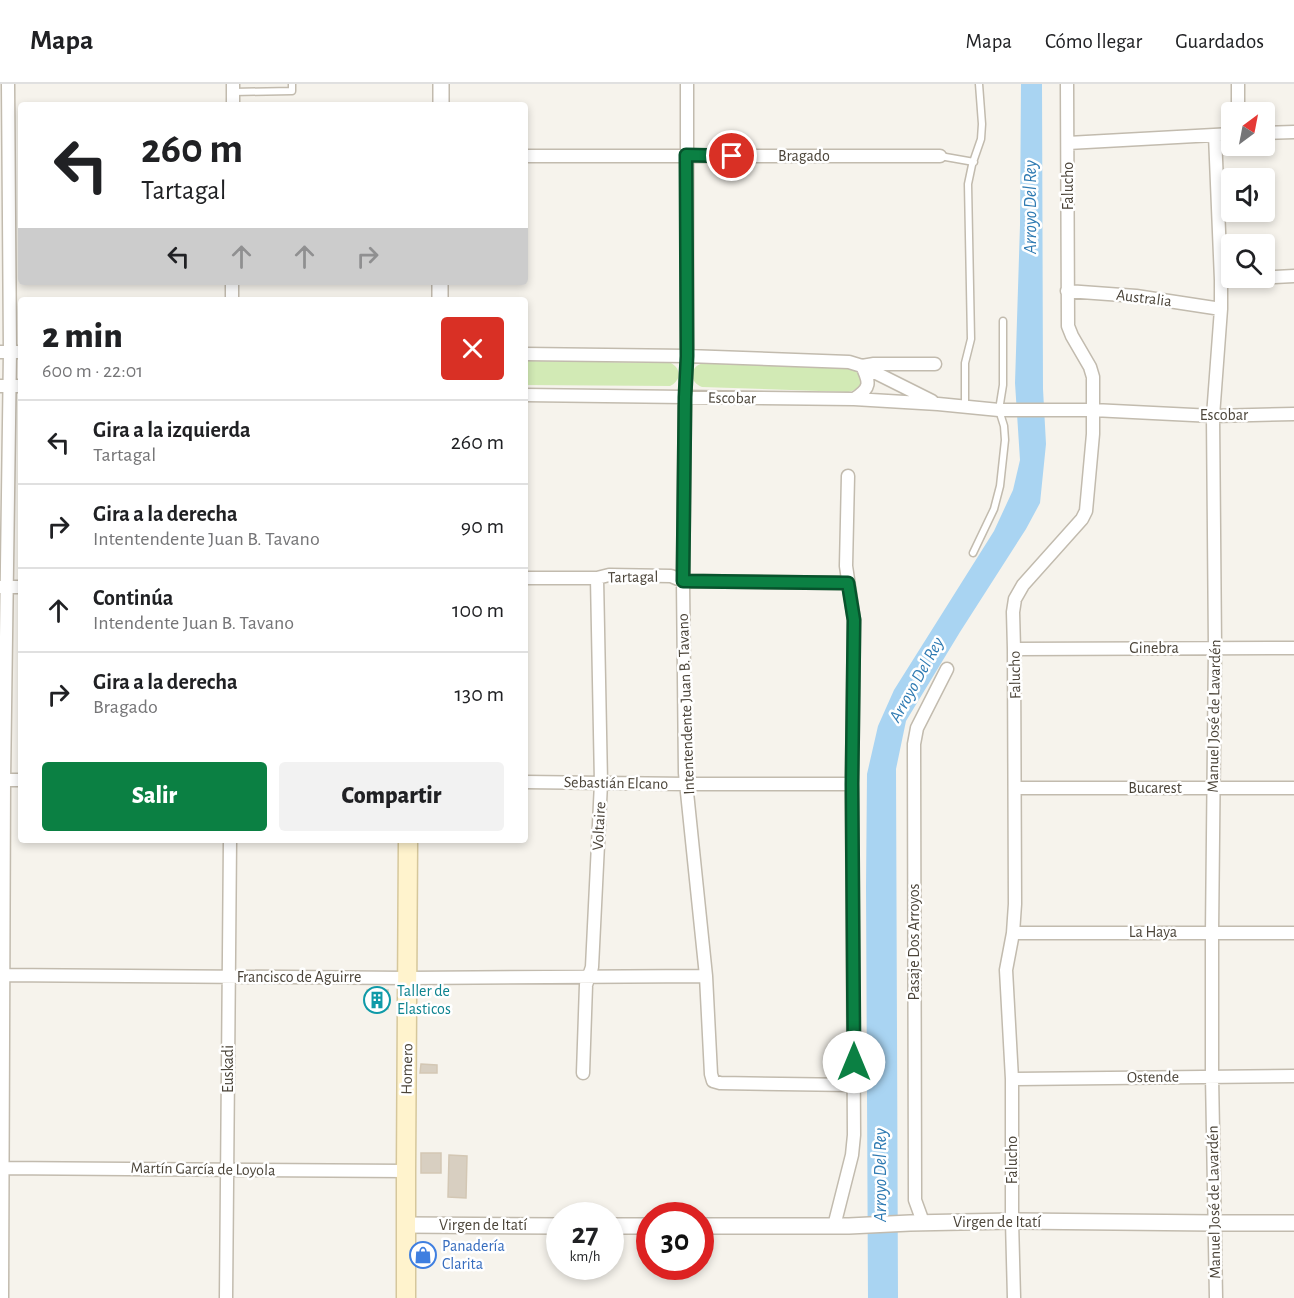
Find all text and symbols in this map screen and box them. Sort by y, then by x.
text: Mapa [30,27,93,55]
text: Mapa [966,31,1012,52]
text: Cómo llegar [1045,31,1142,52]
text: Guardados [1175,31,1264,52]
north arrow [1221,102,1275,156]
map controls [1221,102,1275,288]
icon: left [42,126,120,204]
text: 260 m [141,128,243,170]
pin [706,130,757,181]
icon: arrive [715,139,748,172]
street label: Bragado [778,148,830,164]
water label: Arroyo Del Rey [1022,159,1040,255]
street label: Falucho [1060,162,1076,210]
button: sound [1221,168,1275,222]
text: Tartagal [141,177,226,204]
button: search [1221,234,1275,288]
icon: left [162,240,195,273]
icon: ahead [225,240,258,273]
icon: ahead [288,240,321,273]
icon: right [351,240,384,273]
street label: Australia [1115,287,1173,309]
button: close [441,317,504,380]
text: 2 min [42,318,123,354]
text: 600 m · 22:01 [42,361,143,381]
street label: Escobar [708,390,757,406]
street label: Escobar [1200,407,1249,423]
text: Gira a la izquierda [93,419,251,441]
icon: left [42,426,75,459]
text: 260 m [451,431,504,453]
text: Tartagal [93,445,156,465]
text: Gira a la derecha [93,503,238,525]
icon: right [42,510,75,543]
text: 90 m [461,515,504,537]
text: Intentendente Juan B. Tavano [93,529,320,549]
street label: Tartagal [608,569,658,585]
text: Continúa [93,587,173,609]
icon: ahead [42,594,75,627]
text: 100 m [452,599,504,621]
text: Intendente Juan B. Tavano [93,613,294,633]
street label: Intentendente Juan B. Tavano [675,613,697,795]
water label: Arroyo Del Rey [886,634,948,726]
street label: Manuel José de Lavardén [1205,639,1223,793]
street label: Ginebra [1129,640,1179,656]
street label: Falucho [1007,651,1023,699]
text: Gira a la derecha [93,671,238,693]
icon: right [42,678,75,711]
text: 130 m [455,683,504,705]
text: Bragado [93,697,158,717]
button: Salir [42,762,267,831]
button: Compartir [279,762,504,831]
street label: Sebastián Elcano [564,774,668,792]
street label: Bucarest [1128,780,1182,796]
street label: Voltaire [590,801,608,851]
street label: Pasaje Dos Arroyos [906,883,923,1001]
street label: La Haya [1129,924,1177,941]
street label: Francisco de Aguirre [237,969,361,985]
place label: Taller de Elasticos [397,983,451,1017]
building icon: Taller de Elasticos [362,985,392,1015]
position arrow [822,1030,886,1094]
street label: Homero [399,1043,415,1095]
street label: Euskadi [220,1045,236,1093]
street label: Ostende [1127,1069,1179,1085]
street label: Manuel José de Lavardén [1205,1125,1223,1279]
water label: Arroyo Del Rey [872,1127,890,1223]
street label: Falucho [1004,1136,1020,1184]
street label: Martín García de Loyola [130,1160,276,1179]
speed limit sign: 30 [636,1202,714,1280]
street label: Virgen de Itatí [953,1214,1041,1230]
street label: Virgen de Itatí [439,1217,527,1233]
text: 27 [571,1219,599,1249]
place label: Panadería Clarita [442,1238,505,1272]
shop icon: Panadería Clarita [408,1240,438,1270]
text: km/h [570,1249,600,1264]

